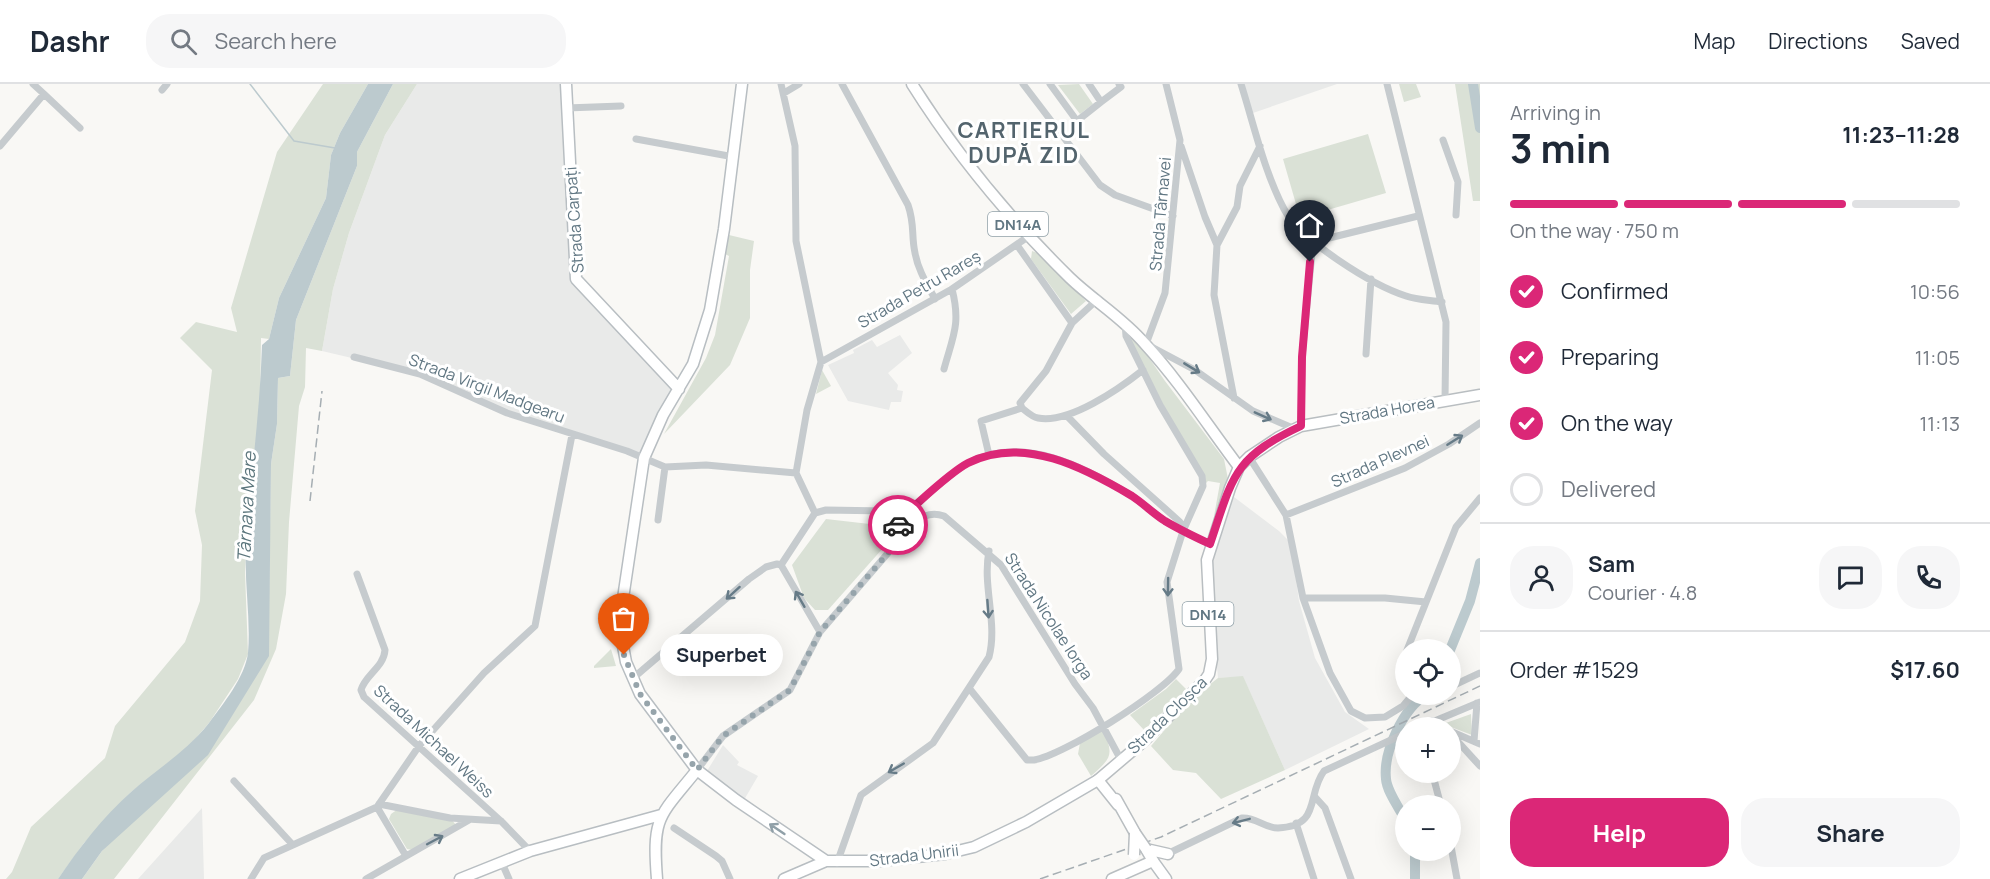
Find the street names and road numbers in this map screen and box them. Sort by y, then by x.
street label: Strada Târnavei [1144,156,1176,272]
street label: Strada Carpați [559,166,589,274]
road number: DN14A [988,212,1048,236]
street label: Strada Petru Rareș [854,245,984,333]
street label: Strada Virgil Madgearu [406,348,568,428]
street label: Strada Horea [1338,391,1436,429]
street label: Strada Plevnei [1327,430,1433,492]
street label: Strada Nicolae Iorga [1000,548,1098,684]
road number: DN14 [1182,602,1234,626]
street label: Strada Cloșca [1122,671,1212,759]
street label: Strada Michael Weiss [369,679,499,803]
street label: Strada Unirii [868,839,960,871]

